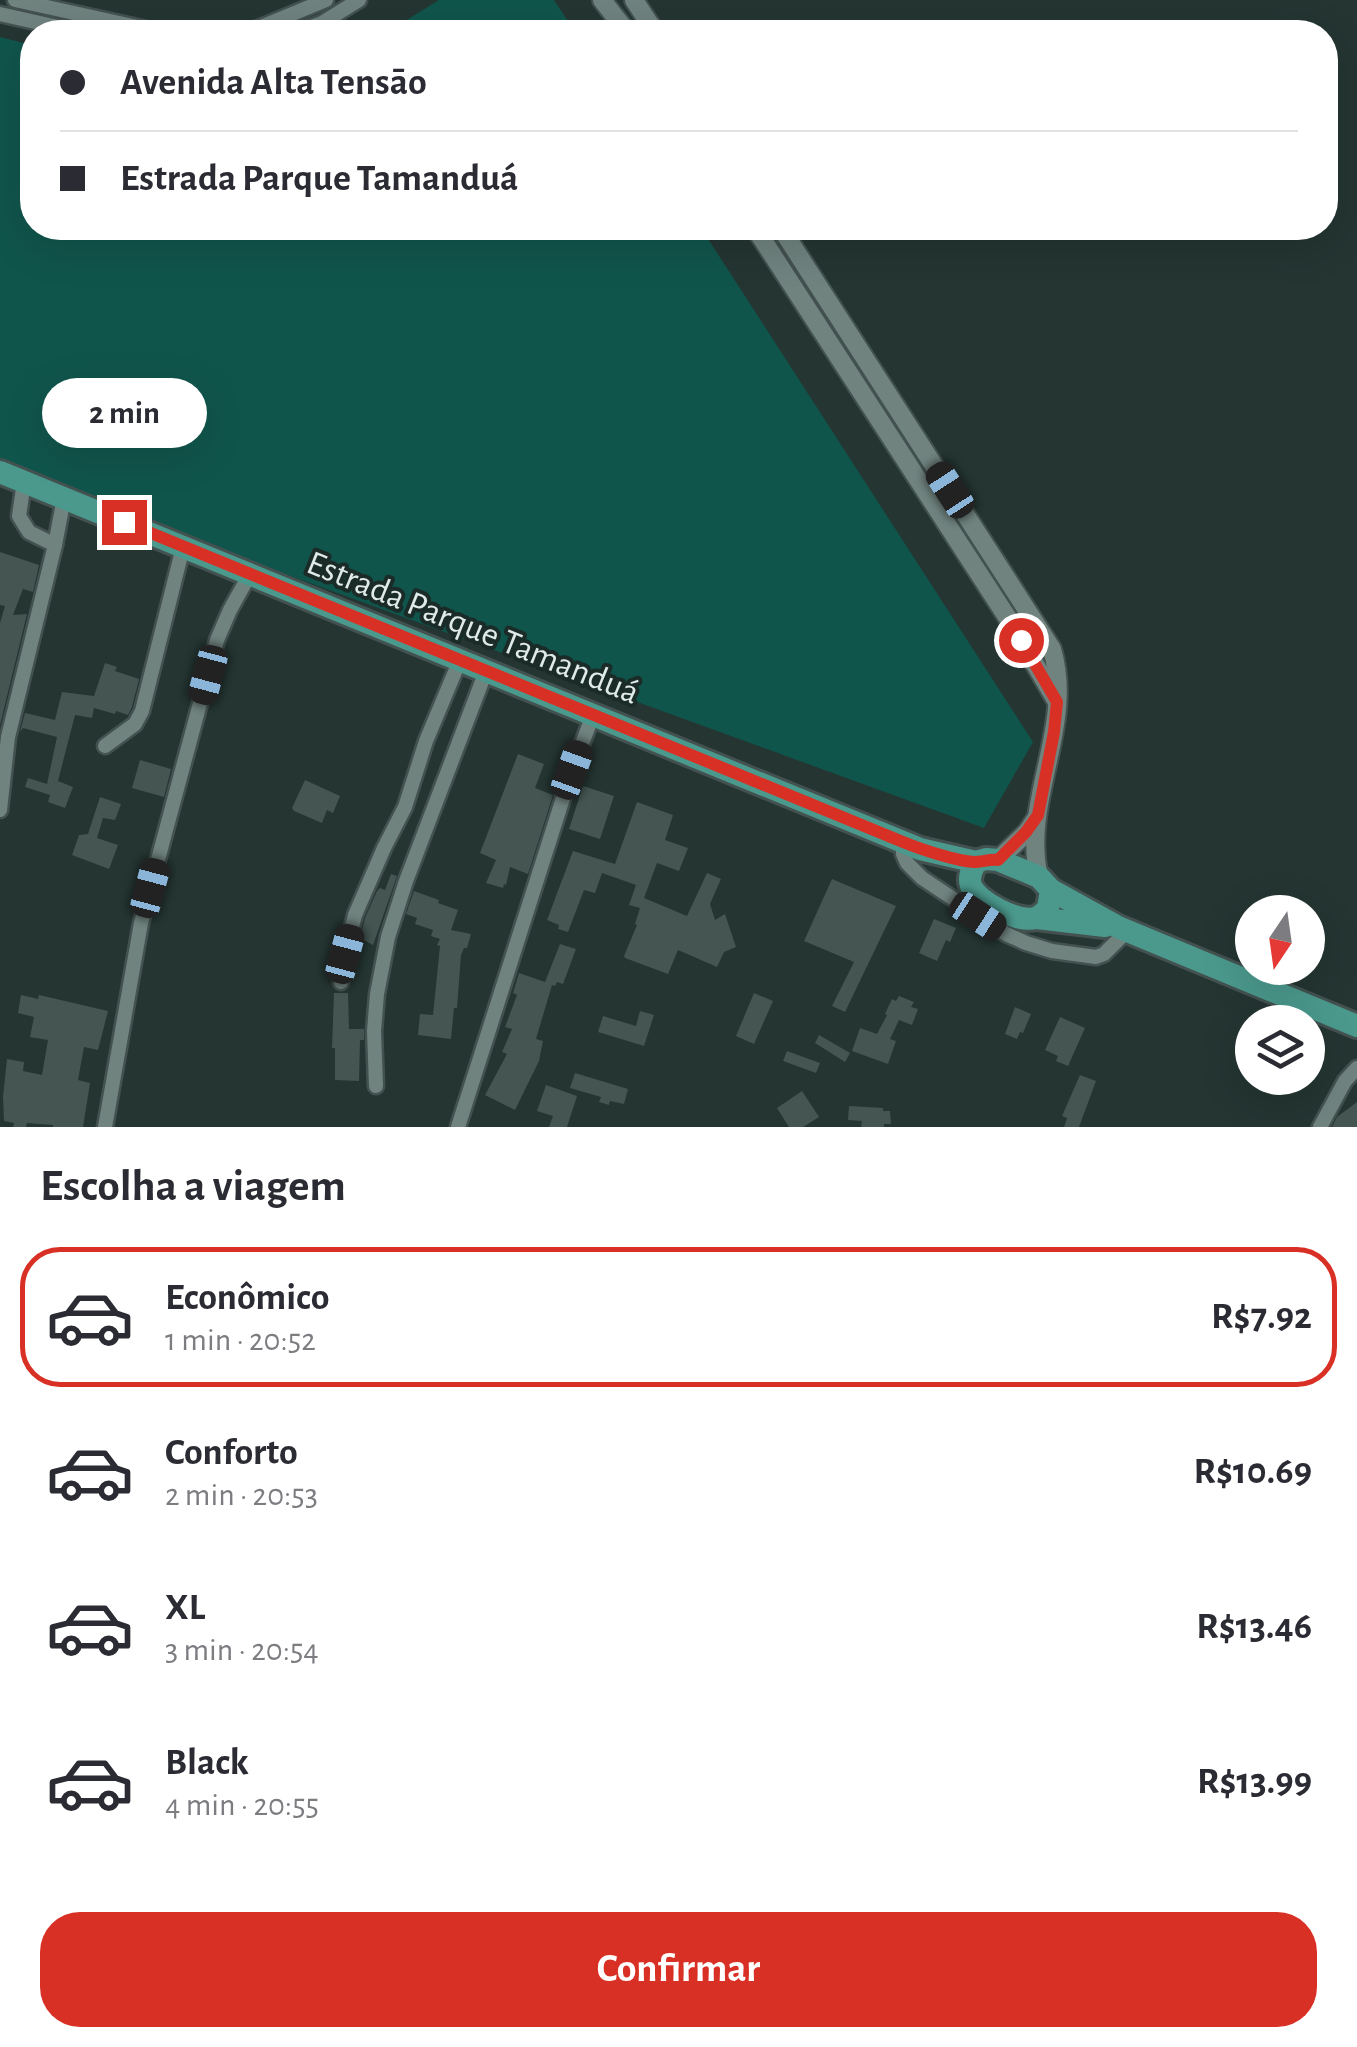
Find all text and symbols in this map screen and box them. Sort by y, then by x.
text: Avenida Alta Tensāo [120,64,427,102]
text: Estrada Parque Tamanduá [120,160,518,198]
callout: 2 min [42,377,206,447]
text: 2 min [89,397,160,429]
car [921,457,979,523]
route end [102,500,147,545]
street label: Estrada Parque Tamanduá [302,545,644,711]
route start [999,618,1044,663]
car [186,642,230,708]
car [548,737,596,803]
car [128,855,172,921]
car [945,887,1011,945]
north arrow [1235,895,1325,985]
map controls [1235,895,1325,1095]
car [323,921,367,987]
button: layers [1235,1005,1325,1095]
text: Escolha a viagem [40,1164,346,1209]
icon: car [45,1272,135,1362]
text: Econômico [165,1279,329,1317]
text: R$7.92 [1211,1298,1312,1336]
text: 1 min · 20:52 [165,1324,316,1356]
icon: car [45,1427,135,1517]
text: Conforto [165,1434,298,1472]
text: R$10.69 [1194,1453,1312,1491]
text: 2 min · 20:53 [165,1479,318,1511]
icon: car [45,1582,135,1672]
text: XL [165,1589,205,1627]
text: R$13.46 [1196,1608,1312,1646]
text: 3 min · 20:54 [165,1634,319,1666]
icon: car [45,1737,135,1827]
text: Black [165,1744,249,1782]
text: R$13.99 [1197,1763,1312,1801]
text: 4 min · 20:55 [165,1789,319,1821]
button: Confirmar [40,1912,1317,2027]

